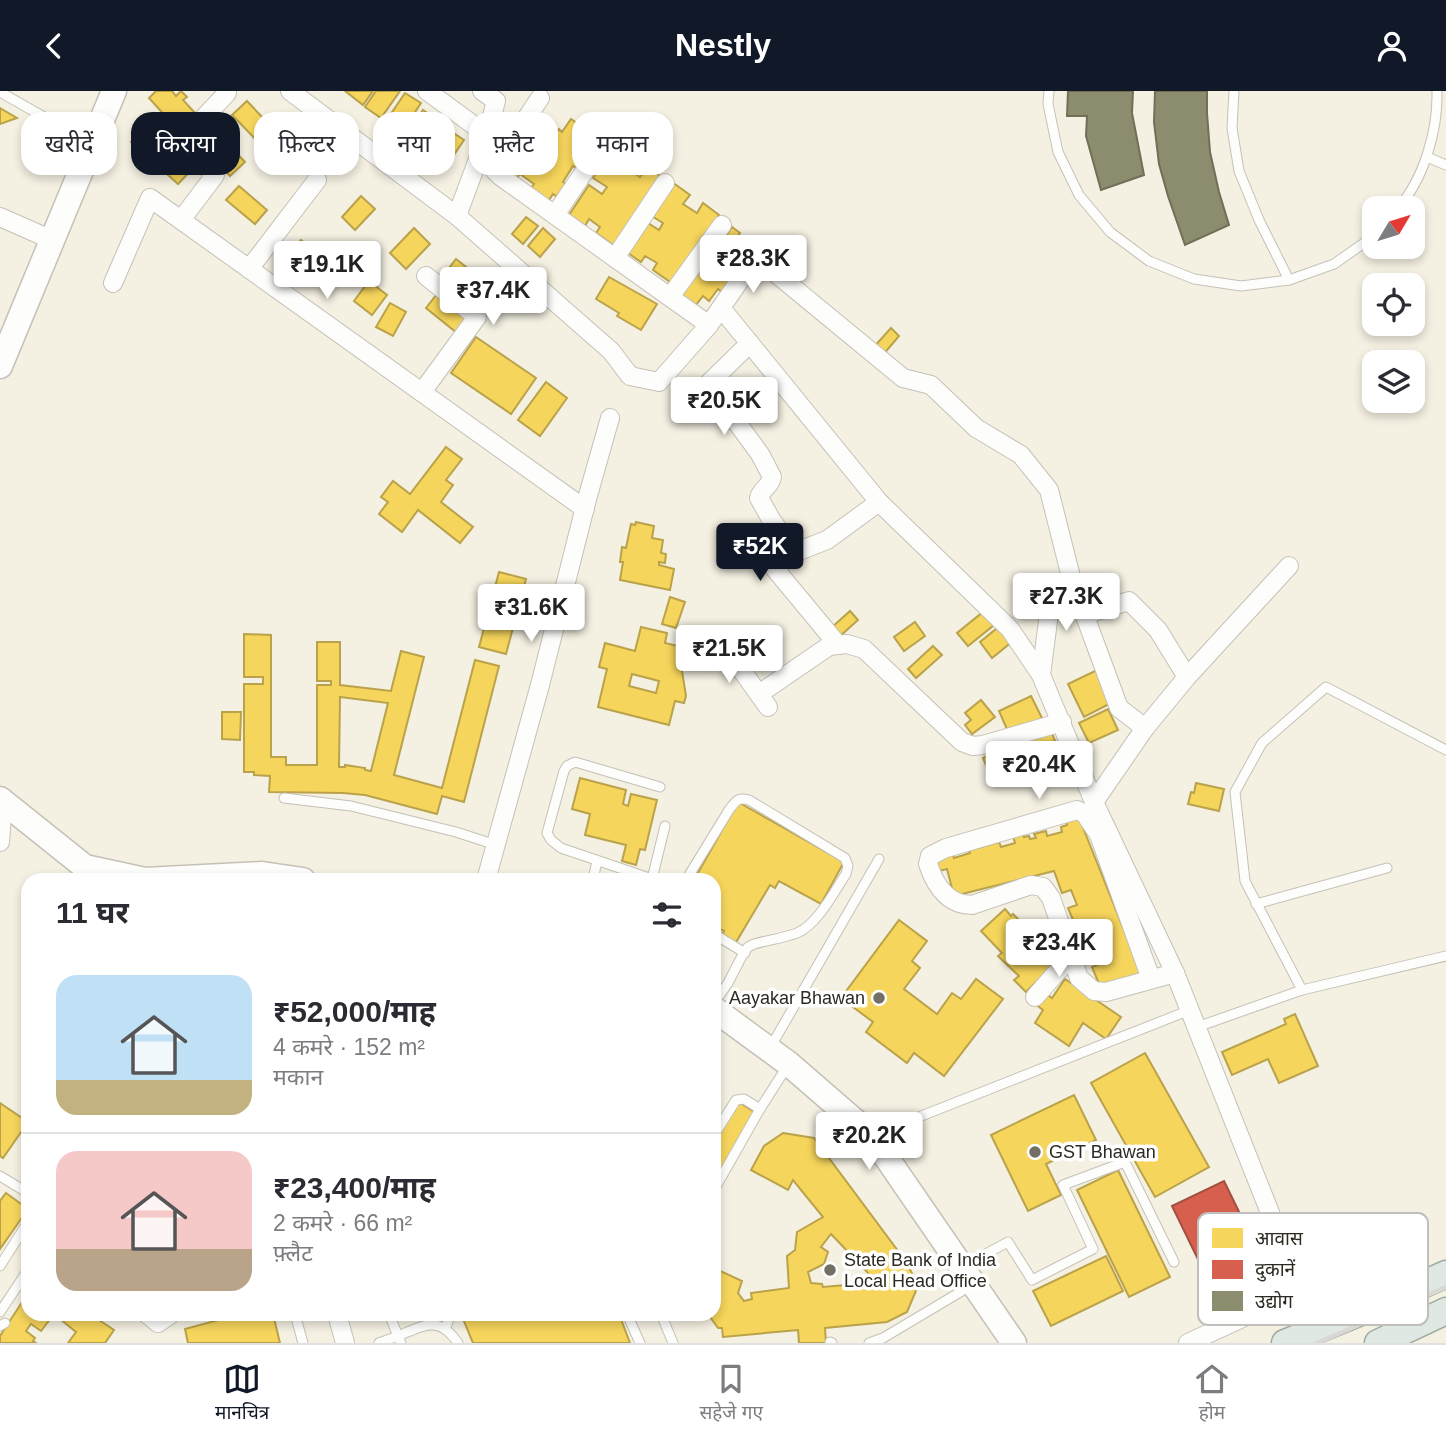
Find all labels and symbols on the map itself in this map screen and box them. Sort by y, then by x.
north arrow [1362,196,1424,259]
pin: ₹28.3K [696,235,810,295]
pin: ₹19.1K [270,241,384,301]
pin: ₹37.4K [436,267,550,327]
pin: ₹20.5K [667,377,781,437]
pin: ₹52K [719,524,801,583]
pin: ₹27.3K [1009,573,1123,633]
pin: ₹31.6K [474,585,588,644]
pin: ₹21.5K [672,625,786,685]
pin: ₹20.4K [982,741,1096,801]
pin: ₹23.4K [1002,919,1116,979]
place label: Aayakar Bhawan [729,988,865,1008]
marker: Aayakar Bhawan [871,990,887,1006]
pin: ₹20.2K [812,1112,926,1172]
place label: GST Bhawan [1049,1142,1156,1162]
marker: GST Bhawan [1027,1144,1043,1160]
legend [1198,1213,1428,1325]
text: आवास [1255,1228,1304,1249]
place label: State Bank of India Local Head Office [844,1250,997,1291]
text: दुकानें [1255,1258,1296,1282]
marker: State Bank of India Local Head Office [822,1262,838,1278]
text: उद्योग [1255,1291,1293,1312]

